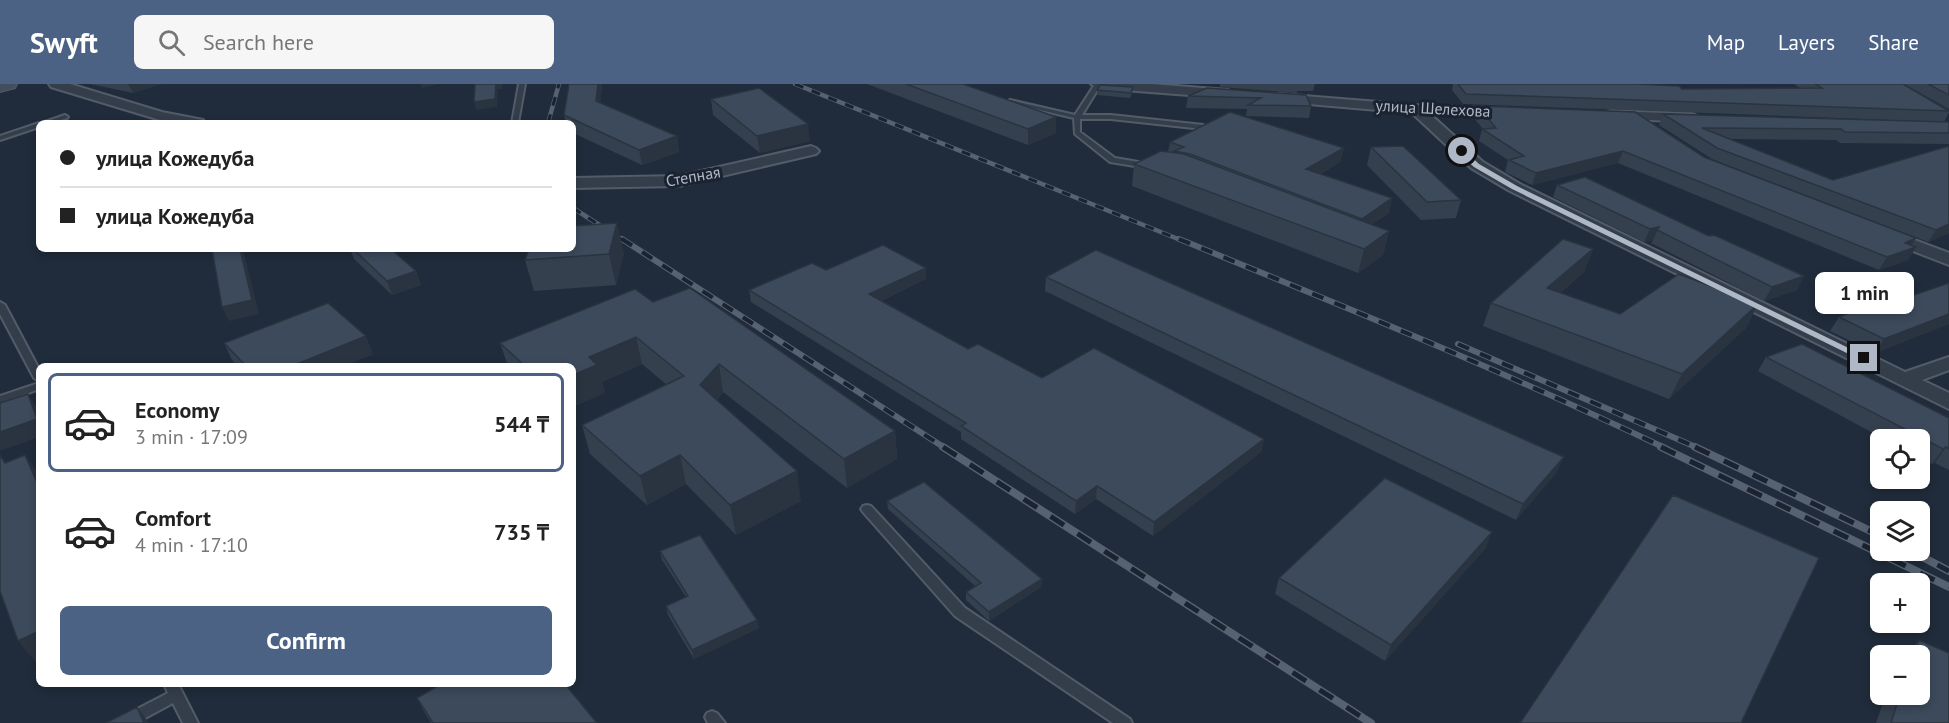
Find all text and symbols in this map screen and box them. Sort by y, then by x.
search box [134,15,554,69]
text: Swyft [30,24,98,61]
icon: search [155,26,188,59]
text: Search here [203,28,314,56]
text: Map [1707,29,1745,56]
text: Layers [1778,29,1835,56]
text: Share [1868,29,1919,56]
street label: улица Шелехова [1375,95,1491,121]
route start [1448,137,1475,164]
text: улица Кожедуба [96,144,254,172]
street label: Степная [664,161,722,191]
text: улица Кожедуба [96,202,254,230]
callout: 1 min [1814,271,1914,313]
text: 1 min [1840,280,1889,306]
route end [1850,344,1877,371]
icon: car [63,396,117,450]
text: Economy [135,396,219,424]
text: 544 ₸ [494,410,549,438]
text: 3 min · 17:09 [135,424,248,450]
map controls [1870,429,1930,705]
button: locate [1870,429,1930,489]
button: layers [1870,501,1930,561]
icon: car [63,504,117,558]
text: Comfort [135,504,211,532]
text: 735 ₸ [494,518,549,546]
text: 4 min · 17:10 [135,532,248,558]
button: + [1870,573,1930,633]
button: Confirm [60,606,552,675]
button: − [1870,645,1930,705]

